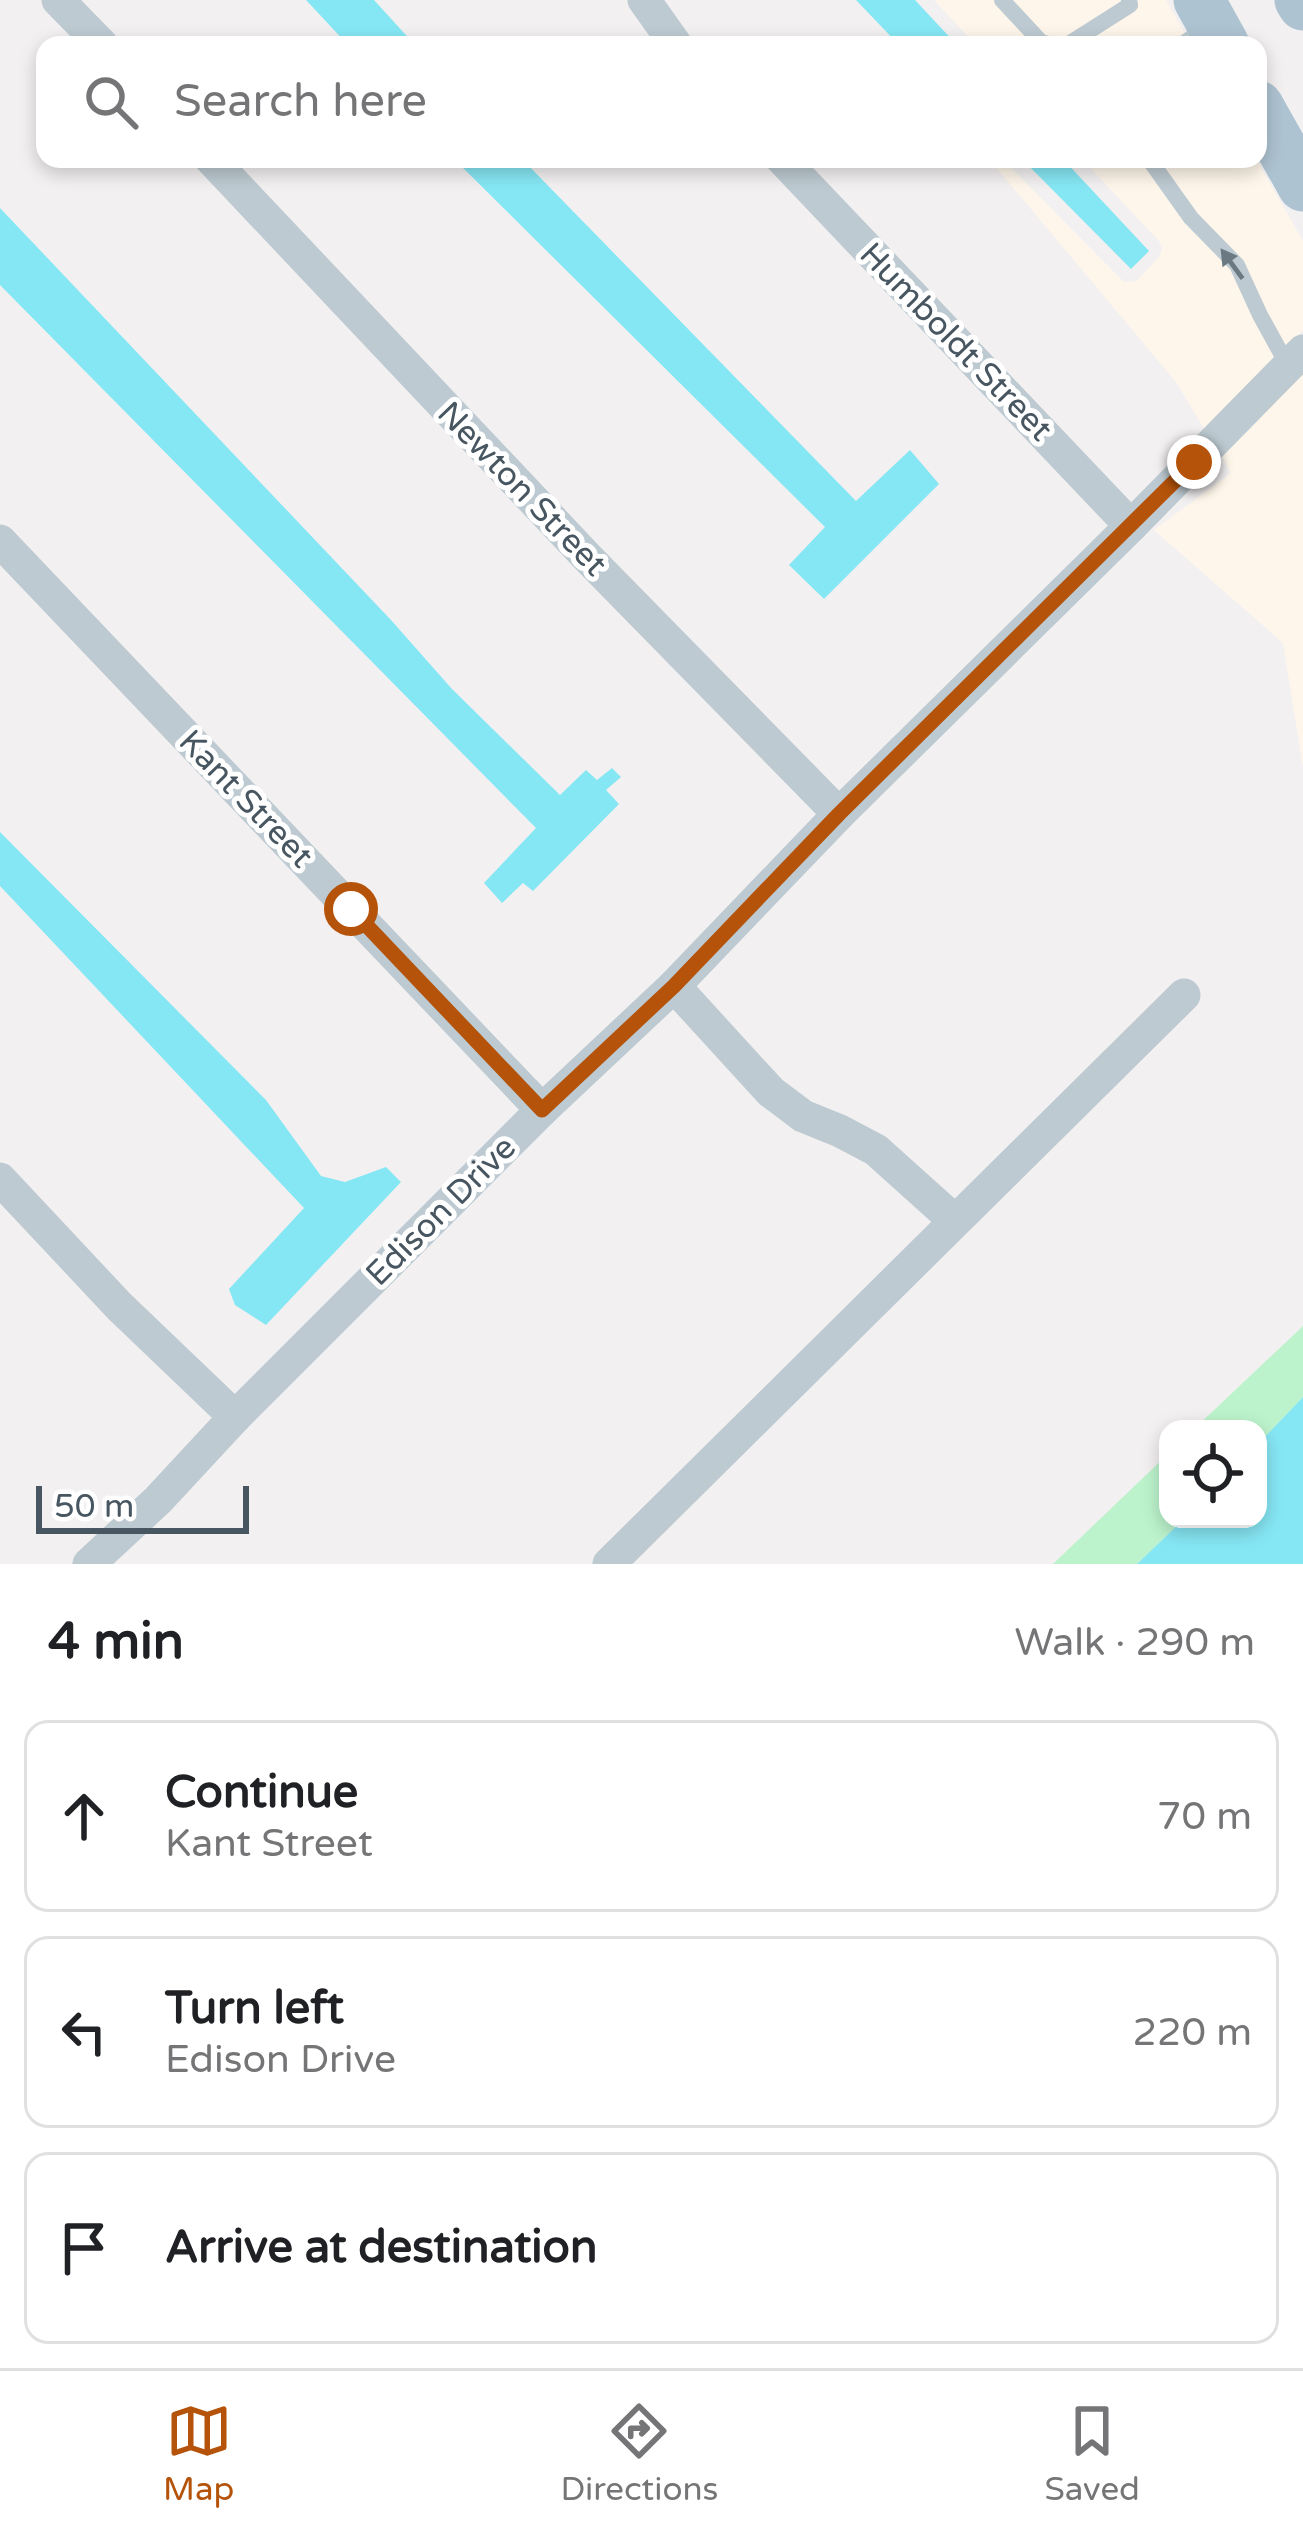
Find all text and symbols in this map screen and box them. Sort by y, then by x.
search box [36,36,1267,168]
icon: search [78,69,144,135]
text: Search here [174,75,427,129]
street label: Humboldt Street [852,235,1060,449]
one-way arrow [1221,248,1244,280]
street label: Newton Street [429,394,615,584]
route end [1167,435,1221,489]
street label: Kant Street [171,722,321,876]
route start [324,882,378,936]
street label: Edison Drive [358,1128,524,1294]
map controls [1159,1420,1267,1528]
button: locate [1159,1420,1267,1528]
scale bar [36,1480,249,1533]
text: 50 m [54,1487,134,1526]
text: 4 min [48,1611,184,1673]
text: Walk · 290 m [1014,1619,1255,1666]
text: Continue [165,1766,358,1820]
icon: ahead [51,1783,117,1849]
text: 70 m [1157,1793,1252,1840]
text: Kant Street [165,1820,373,1867]
text: Turn left [165,1982,344,2036]
icon: left [51,1999,117,2065]
text: 220 m [1133,2009,1252,2056]
text: Edison Drive [165,2036,396,2083]
icon: arrive [51,2215,117,2281]
text: Arrive at destination [165,2221,597,2275]
tab: Map [163,2398,234,2509]
tab: Directions [560,2398,718,2509]
tab: Saved [1045,2398,1140,2509]

